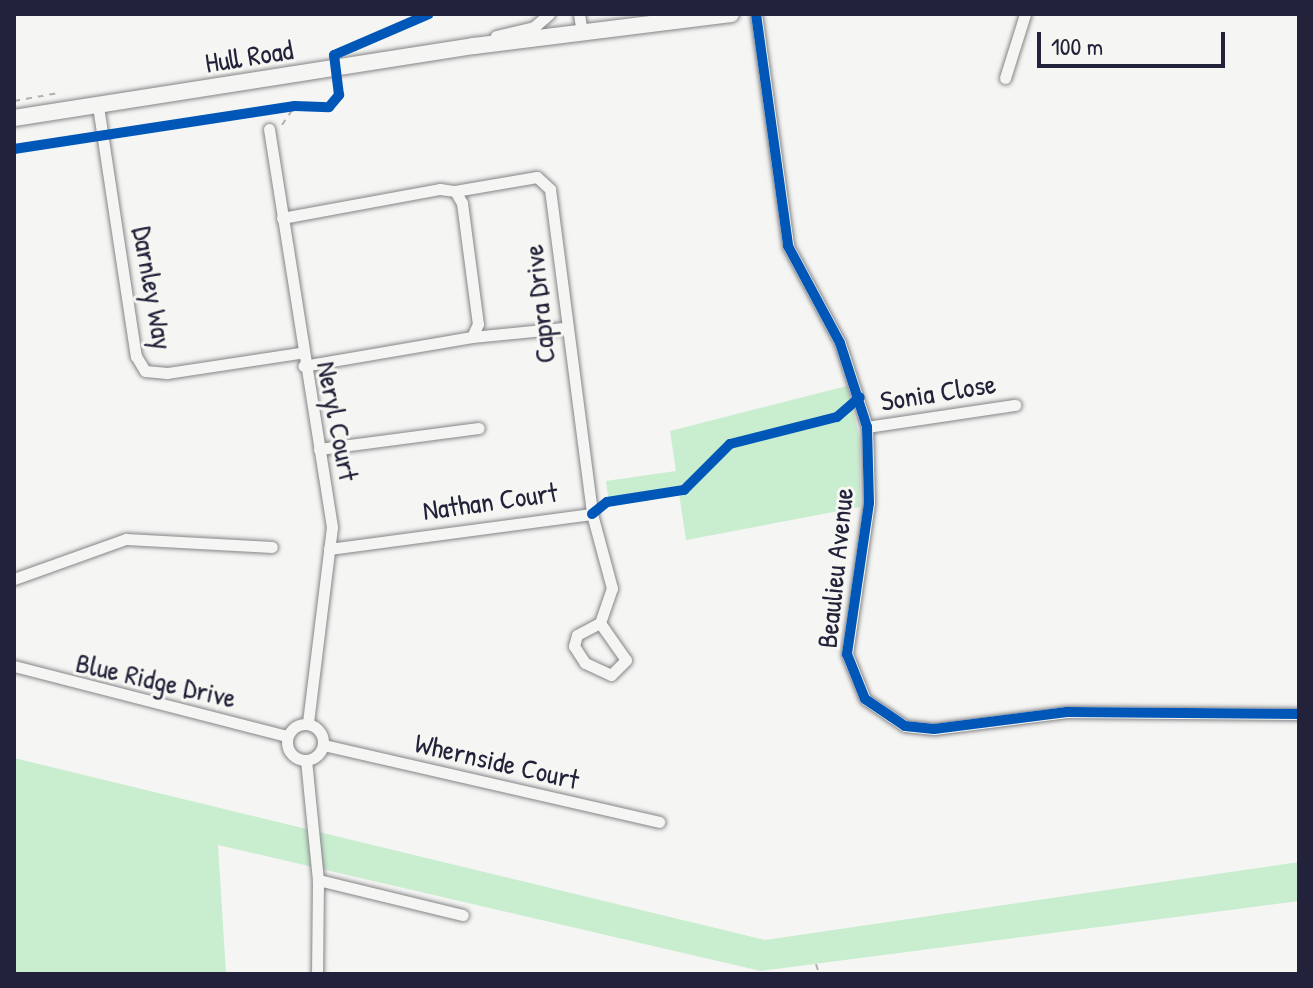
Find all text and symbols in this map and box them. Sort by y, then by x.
scale bar [1041,16,1229,66]
text: 100 m [1051,30,1103,62]
street label: Hull Road [203,32,295,80]
street label: Darnley Way [126,224,180,352]
street label: Capra Drive [516,243,562,365]
street label: Neryl Court [310,359,366,483]
street label: Sonia Close [878,366,998,418]
street label: Nathan Court [421,475,559,527]
street label: Beaulieu Avenue [810,486,860,650]
street label: Blue Ridge Drive [73,645,239,715]
street label: Whernside Court [412,726,582,796]

